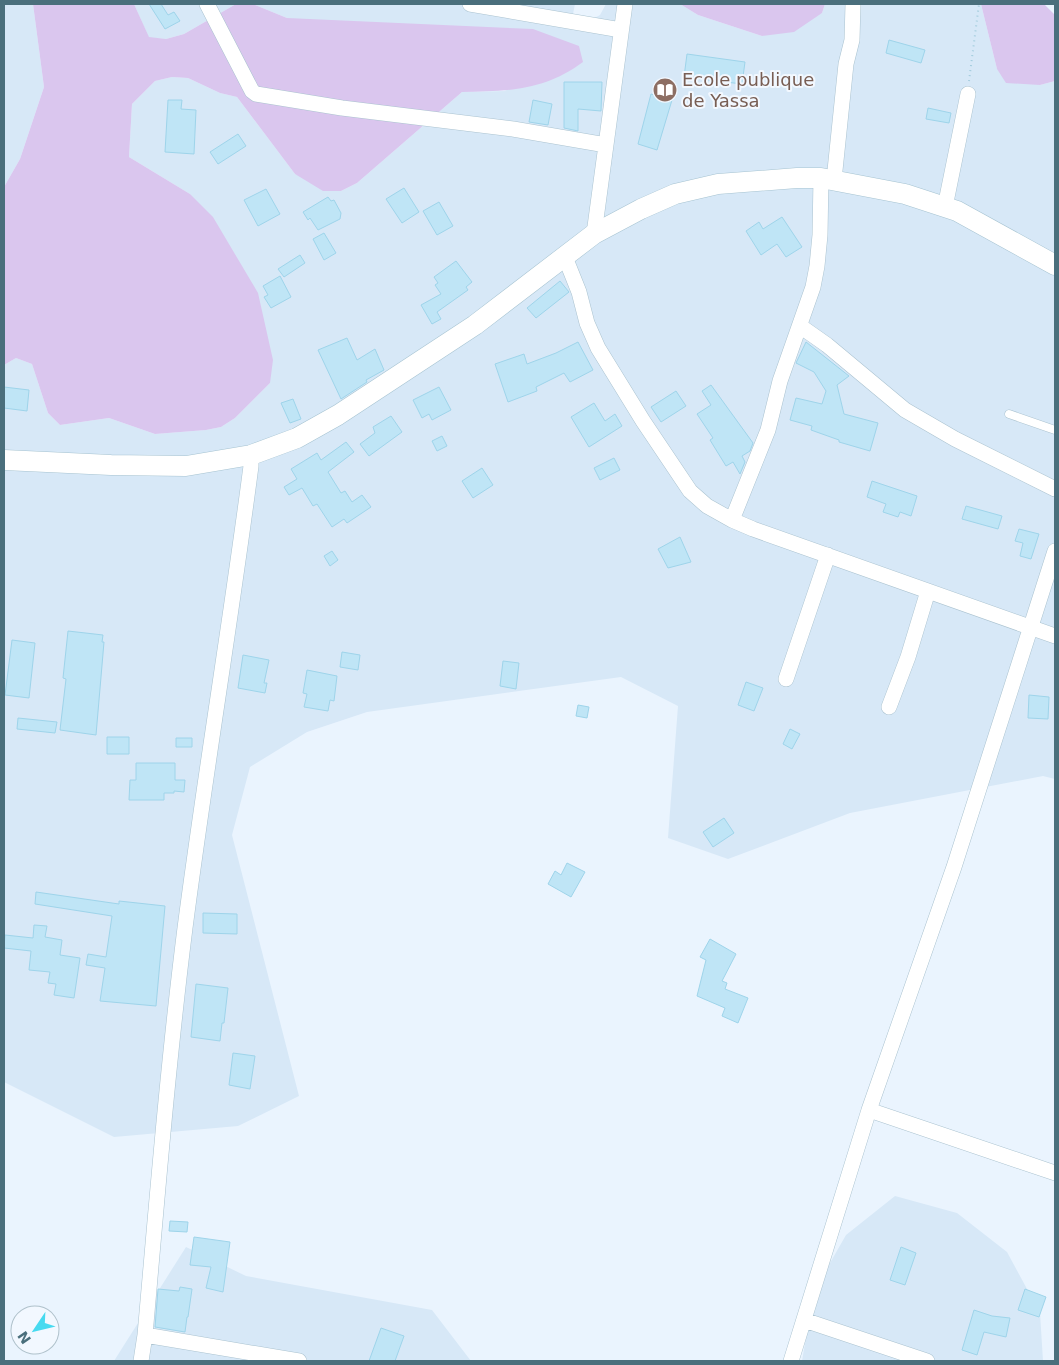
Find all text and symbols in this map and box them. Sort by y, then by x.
place label: Ecole publique de Yassa [682,69,814,111]
library icon: Ecole publique de Yassa [652,77,678,103]
north arrow [10,1305,60,1355]
text: N [14,1328,34,1347]

